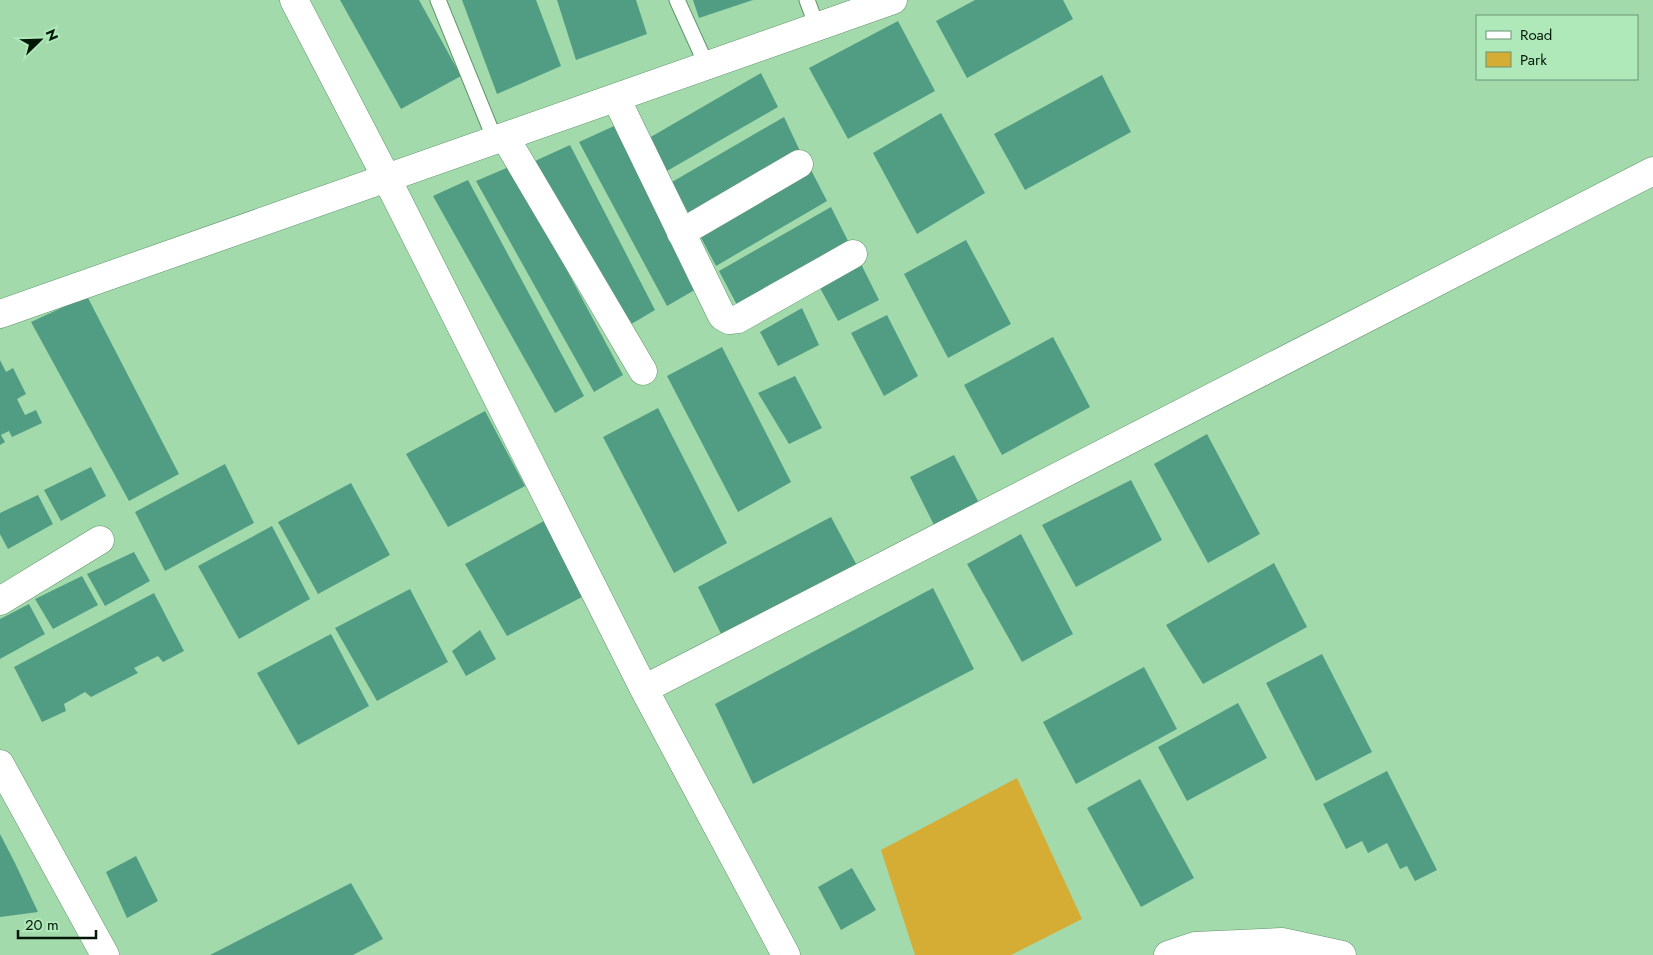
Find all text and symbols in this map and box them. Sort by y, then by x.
north arrow [15,15,65,65]
legend [1476,15,1638,80]
text: Road [1520,24,1552,46]
text: N [41,26,63,44]
text: Park [1520,49,1547,71]
scale bar [18,908,95,940]
text: 20 m [25,914,59,936]

